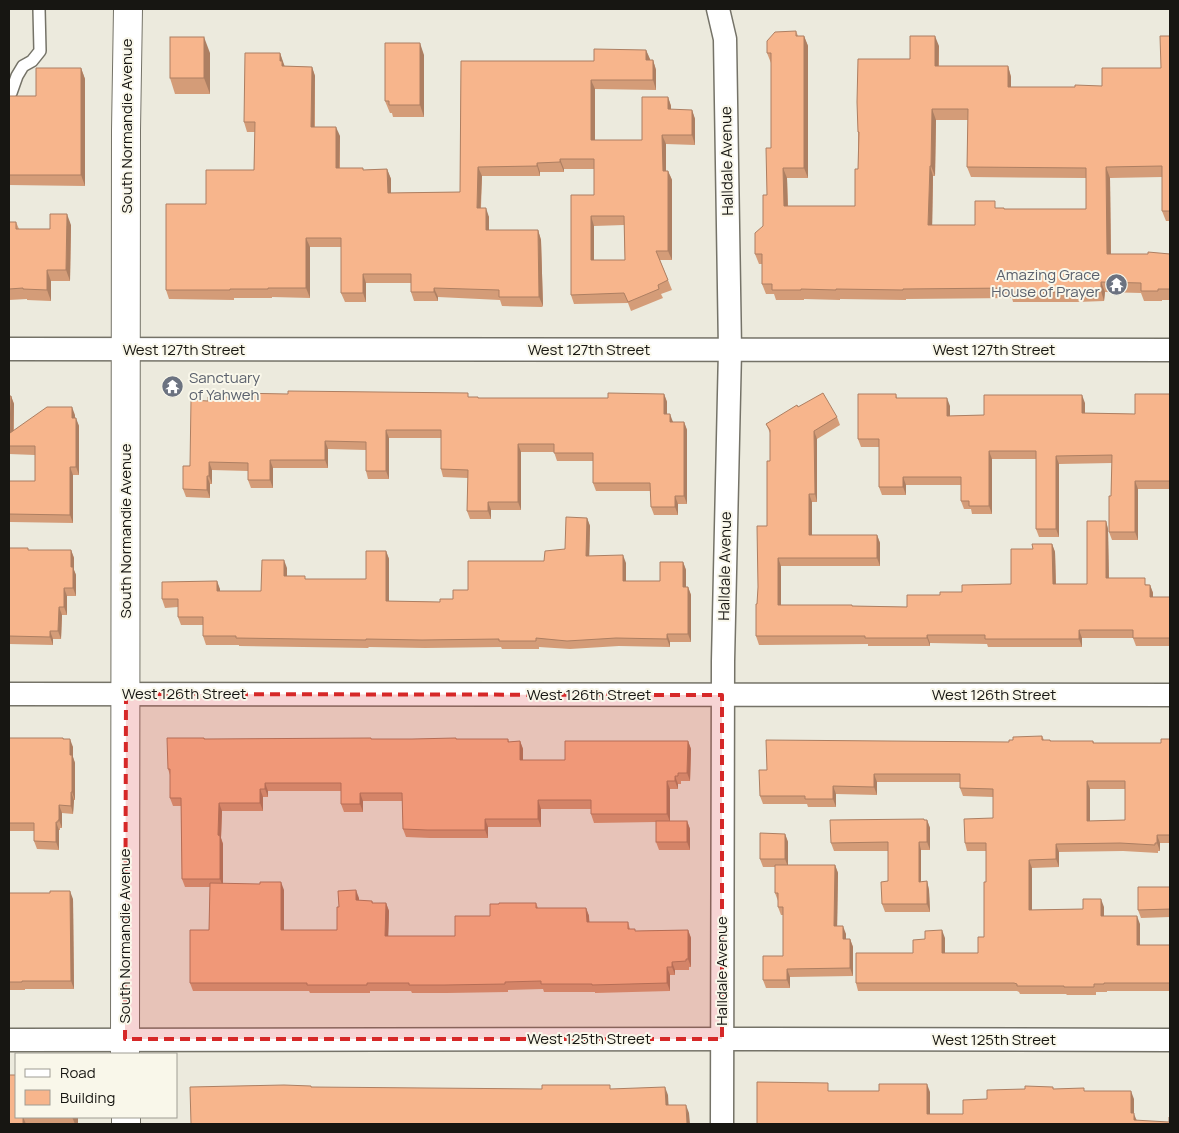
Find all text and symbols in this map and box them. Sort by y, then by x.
street label: South Normandie Avenue [116,38,137,213]
street label: Halldale Avenue [715,106,738,216]
place label: Amazing Grace House of Prayer [991,264,1101,302]
temple icon: Amazing Grace House of Prayer [1104,272,1128,296]
street label: West 127th Street [123,339,245,360]
street label: West 127th Street [528,339,650,360]
street label: West 127th Street [933,339,1055,360]
place label: Sanctuary of Yahweh [189,367,260,405]
temple icon: Sanctuary of Yahweh [161,375,185,399]
street label: South Normandie Avenue [115,443,136,618]
street label: Halldale Avenue [713,511,736,621]
street label: West 126th Street [122,683,246,704]
street label: West 126th Street [527,684,651,705]
street label: West 126th Street [932,684,1056,705]
street label: South Normandie Avenue [114,848,135,1023]
street label: Halldale Avenue [711,916,732,1026]
street label: West 125th Street [527,1028,651,1049]
street label: West 125th Street [932,1029,1056,1050]
legend [15,1053,178,1118]
text: Road [60,1062,96,1083]
text: Building [60,1087,115,1108]

